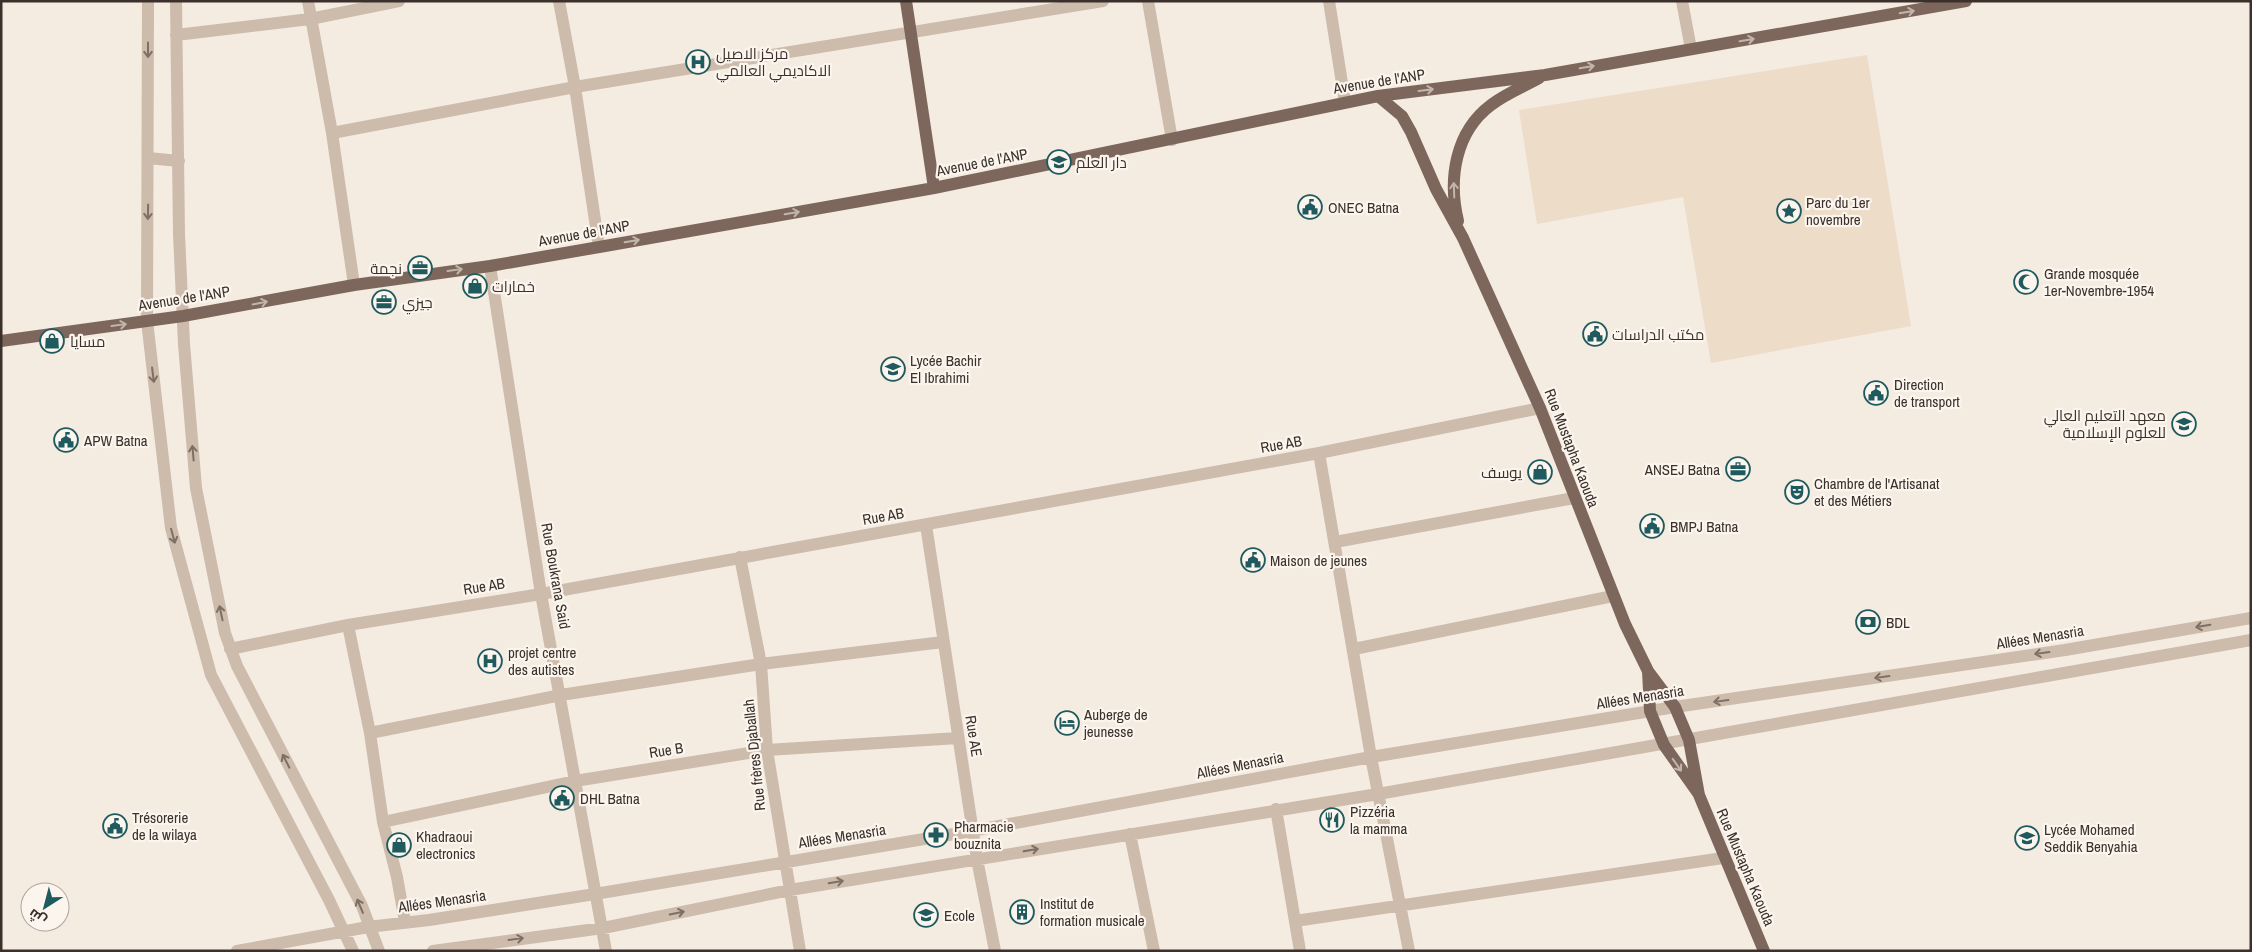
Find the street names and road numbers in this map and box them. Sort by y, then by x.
street label: Avenue de l'ANP [1331,63,1426,99]
street label: Avenue de l'ANP [934,143,1029,181]
street label: Avenue de l'ANP [536,215,631,252]
street label: Avenue de l'ANP [136,280,231,316]
street label: Rue Mustapha Kaouda [1540,386,1604,511]
street label: Rue AB [1259,430,1303,458]
street label: Rue AB [861,502,905,530]
street label: Rue Boukrana Said [536,521,576,631]
street label: Rue AB [462,572,506,600]
street label: Allées Menasria [1994,620,2085,654]
street label: Allées Menasria [1594,680,1685,714]
street label: Rue frères Djaballah [738,698,770,812]
street label: Rue AE [960,714,988,758]
street label: Rue B [647,737,685,763]
street label: Allées Menasria [1194,746,1285,784]
street label: Rue Mustapha Kaouda [1712,805,1780,929]
street label: Allées Menasria [796,819,887,853]
street label: Allées Menasria [396,884,487,918]

